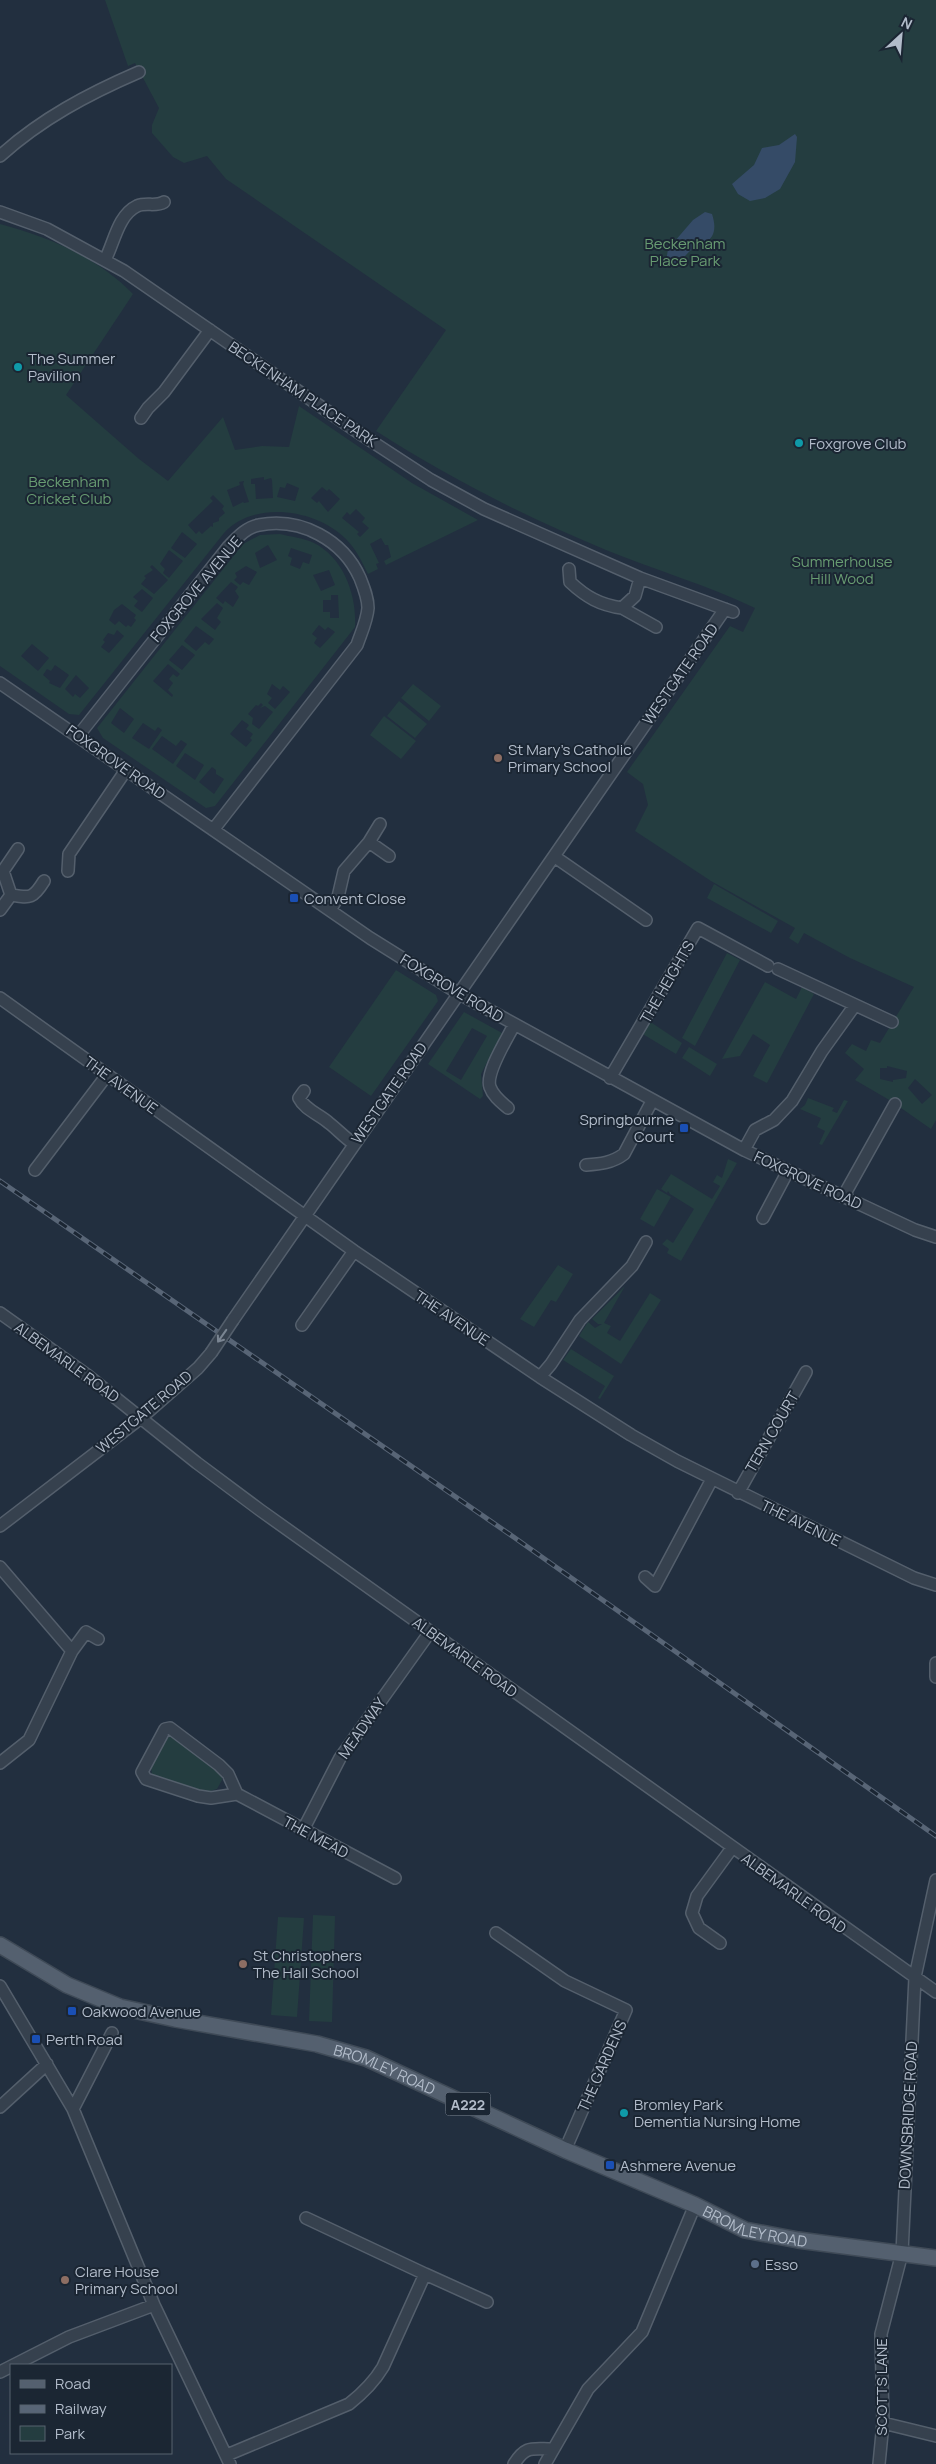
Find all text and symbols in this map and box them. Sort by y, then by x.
north arrow [876,10,926,60]
text: N [898,12,916,34]
park label: Beckenham Place Park [645,233,725,271]
street label: BECKENHAM PLACE PARK [224,336,382,452]
place label: The Summer Pavilion [28,348,116,386]
marker: The Summer Pavilion [12,361,24,373]
place label: Foxgrove Club [809,433,907,454]
marker: Foxgrove Club [793,437,805,449]
park label: Beckenham Cricket Club [26,471,112,509]
street label: FOXGROVE AVENUE [145,531,247,647]
park label: Summerhouse Hill Wood [791,551,893,589]
street label: WESTGATE ROAD [637,619,723,729]
street label: FOXGROVE ROAD [62,720,170,804]
place label: St Mary's Catholic Primary School [508,739,632,777]
marker: St Mary's Catholic Primary School [492,752,504,764]
place label: Convent Close [304,888,406,909]
marker: Convent Close [288,892,300,904]
street label: THE HEIGHTS [635,937,699,1027]
street label: FOXGROVE ROAD [396,949,508,1027]
street label: WESTGATE ROAD [346,1038,432,1148]
street label: THE AVENUE [80,1051,162,1119]
place label: Springbourne Court [579,1109,674,1147]
marker: Springbourne Court [678,1122,690,1134]
street label: FOXGROVE ROAD [751,1146,865,1214]
street label: THE AVENUE [410,1285,494,1351]
street label: ALBEMARLE ROAD [10,1317,124,1407]
one-way arrow [217,1329,227,1343]
street label: WESTGATE ROAD [92,1366,196,1458]
street label: TERN COURT [740,1387,804,1477]
street label: THE AVENUE [758,1495,844,1551]
street label: ALBEMARLE ROAD [408,1612,522,1702]
street label: MEADWAY [333,1693,391,1763]
street label: THE MEAD [280,1811,352,1863]
street label: ALBEMARLE ROAD [737,1848,851,1938]
place label: St Christophers The Hall School [253,1945,362,1983]
marker: St Christophers The Hall School [237,1958,249,1970]
place label: Oakwood Avenue [82,2001,201,2022]
marker: Oakwood Avenue [66,2005,78,2017]
street label: THE GARDENS [572,2017,632,2115]
place label: Perth Road [46,2029,123,2050]
marker: Perth Road [30,2033,42,2045]
street label: BROMLEY ROAD [331,2039,439,2099]
street label: DOWNSBRIDGE ROAD [894,2041,922,2189]
road number: A222 [446,2092,490,2116]
place label: Bromley Park Dementia Nursing Home [634,2094,801,2132]
marker: Bromley Park Dementia Nursing Home [618,2107,630,2119]
place label: Ashmere Avenue [620,2155,736,2176]
marker: Ashmere Avenue [604,2159,616,2171]
street label: BROMLEY ROAD [700,2200,809,2252]
place label: Esso [765,2254,798,2275]
marker: Esso [749,2258,761,2270]
place label: Clare House Primary School [75,2261,178,2299]
marker: Clare House Primary School [59,2274,71,2286]
street label: SCOTTS LANE [871,2338,892,2436]
legend [10,2364,172,2454]
text: Road [55,2373,91,2394]
text: Railway [55,2398,107,2419]
text: Park [55,2423,85,2444]

